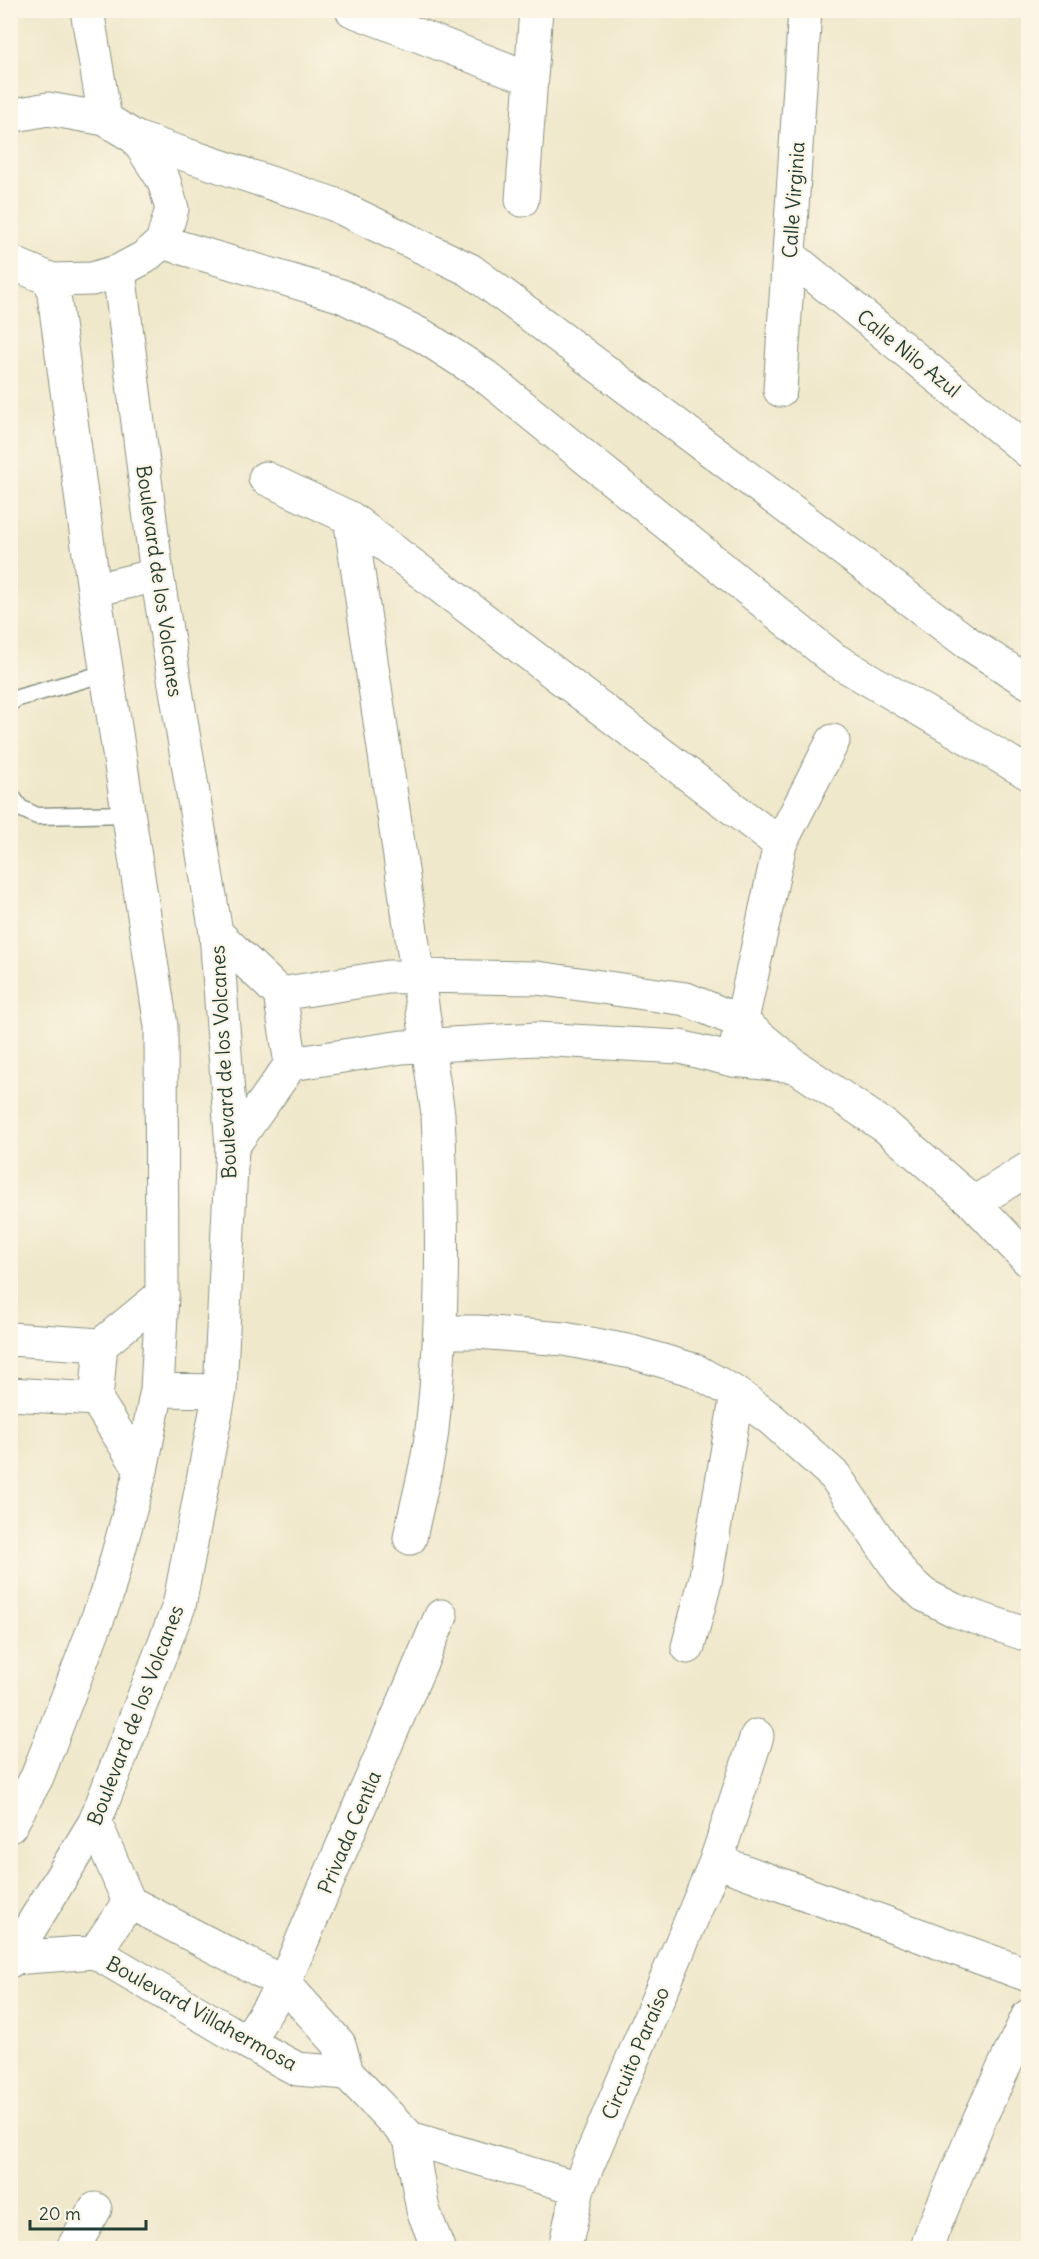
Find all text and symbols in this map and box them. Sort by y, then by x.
street label: Calle Virginia [776,141,810,259]
street label: Calle Nilo Azul [852,304,966,402]
street label: Boulevard de los Volcanes [131,463,189,699]
street label: Boulevard de los Volcanes [204,945,242,1179]
street label: Boulevard de los Volcanes [81,1601,189,1829]
street label: Privada Centla [312,1767,386,1897]
street label: Boulevard Villahermosa [102,1950,302,2076]
street label: Circuito Paraíso [596,1983,674,2123]
scale bar [30,2193,146,2231]
text: 20 m [39,2202,81,2225]

